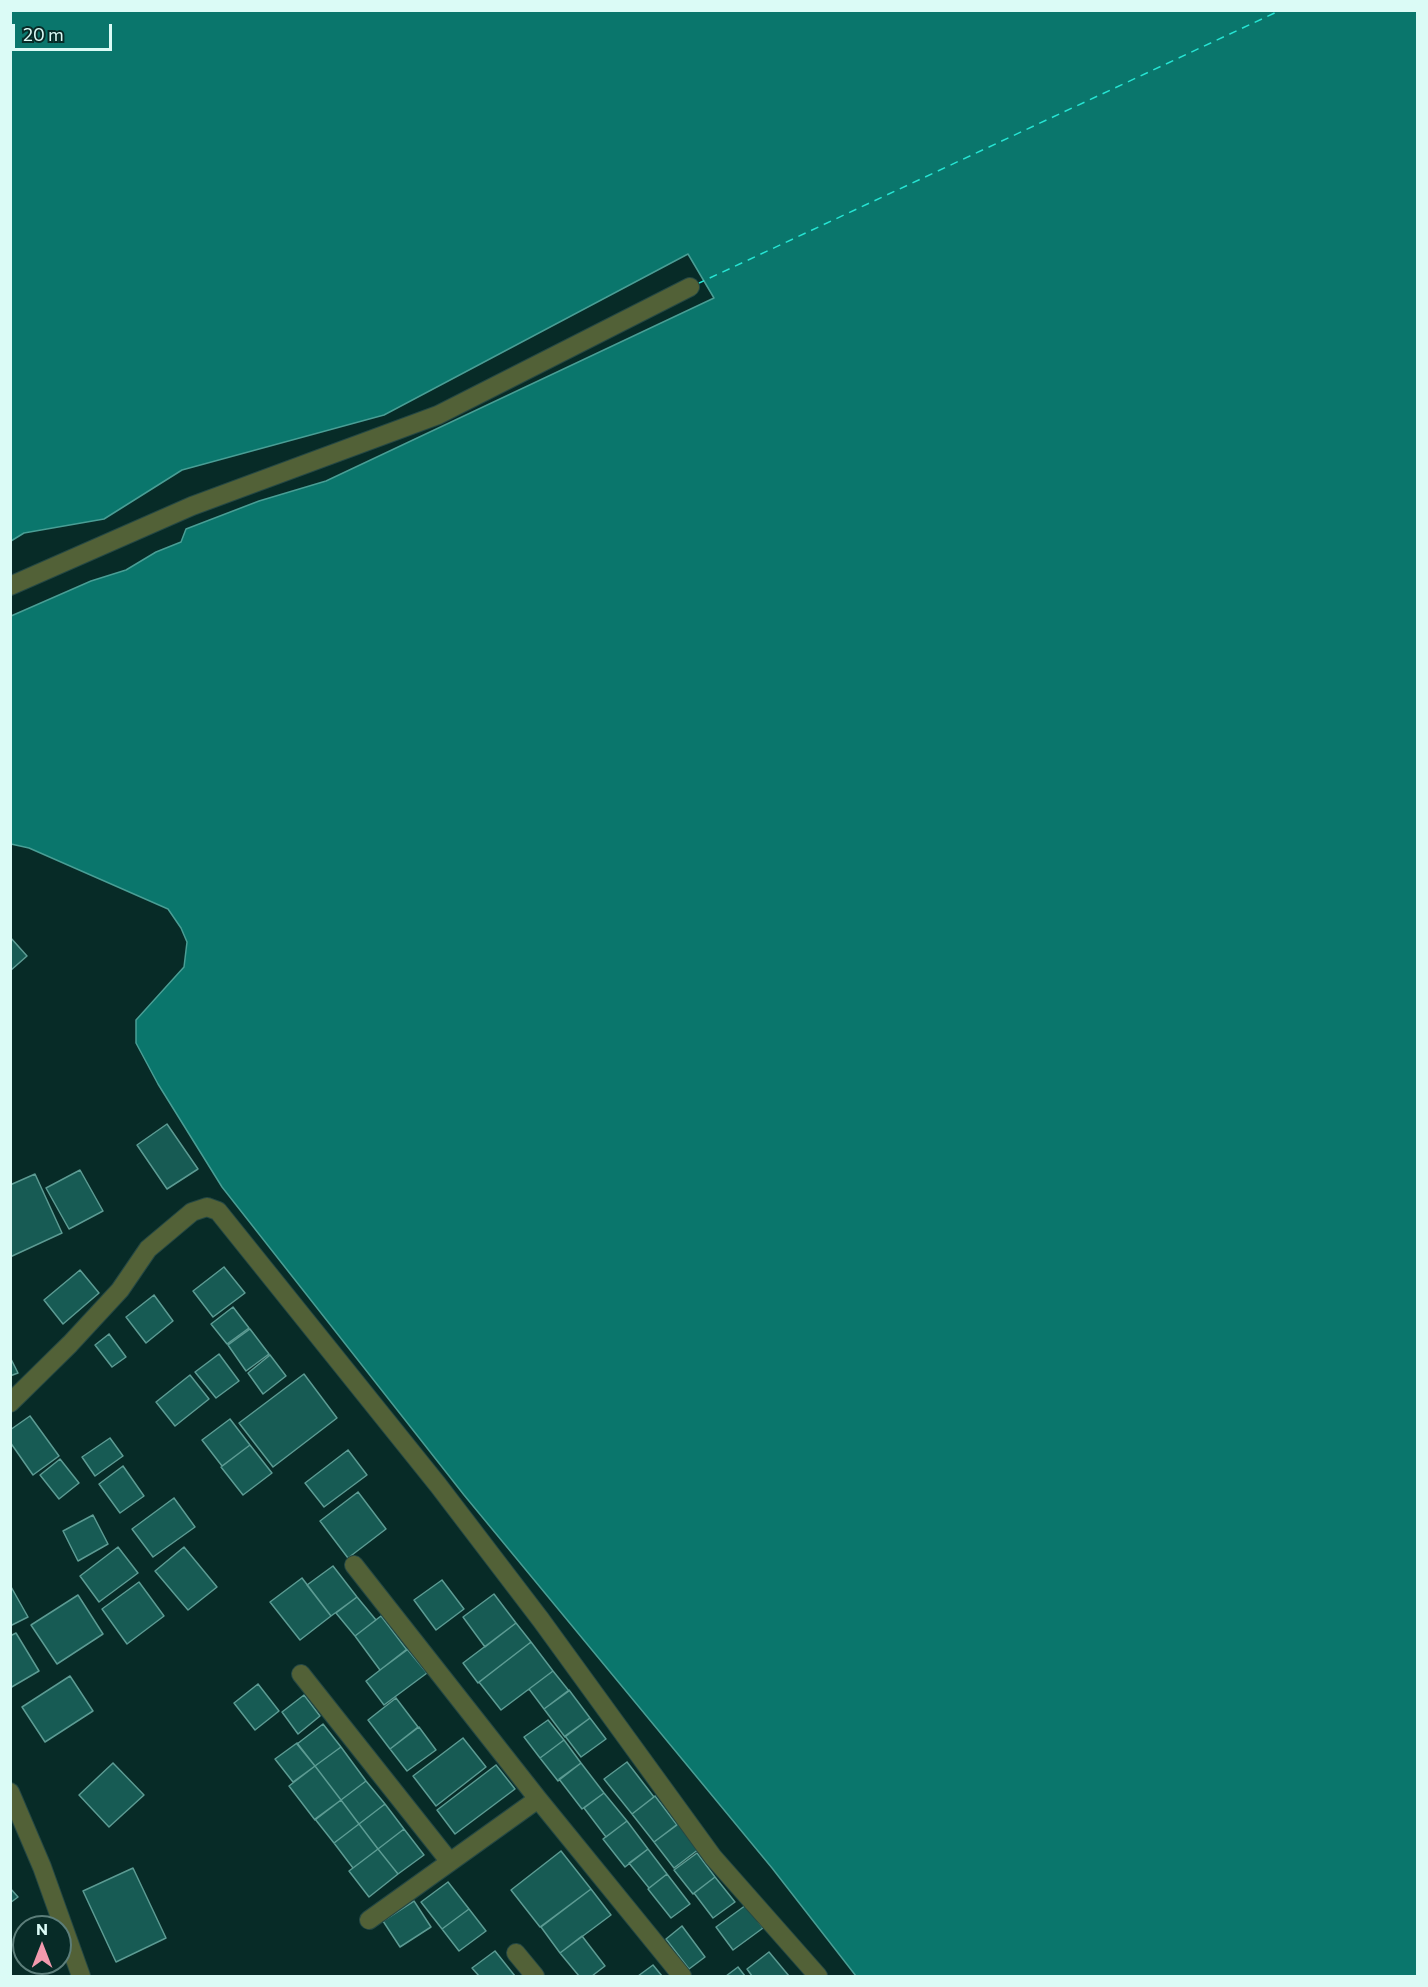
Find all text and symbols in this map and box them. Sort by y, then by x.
scale bar [15,12,116,50]
text: 20 m [23,23,64,45]
north arrow [12,1915,72,1975]
text: N [36,1919,48,1938]

